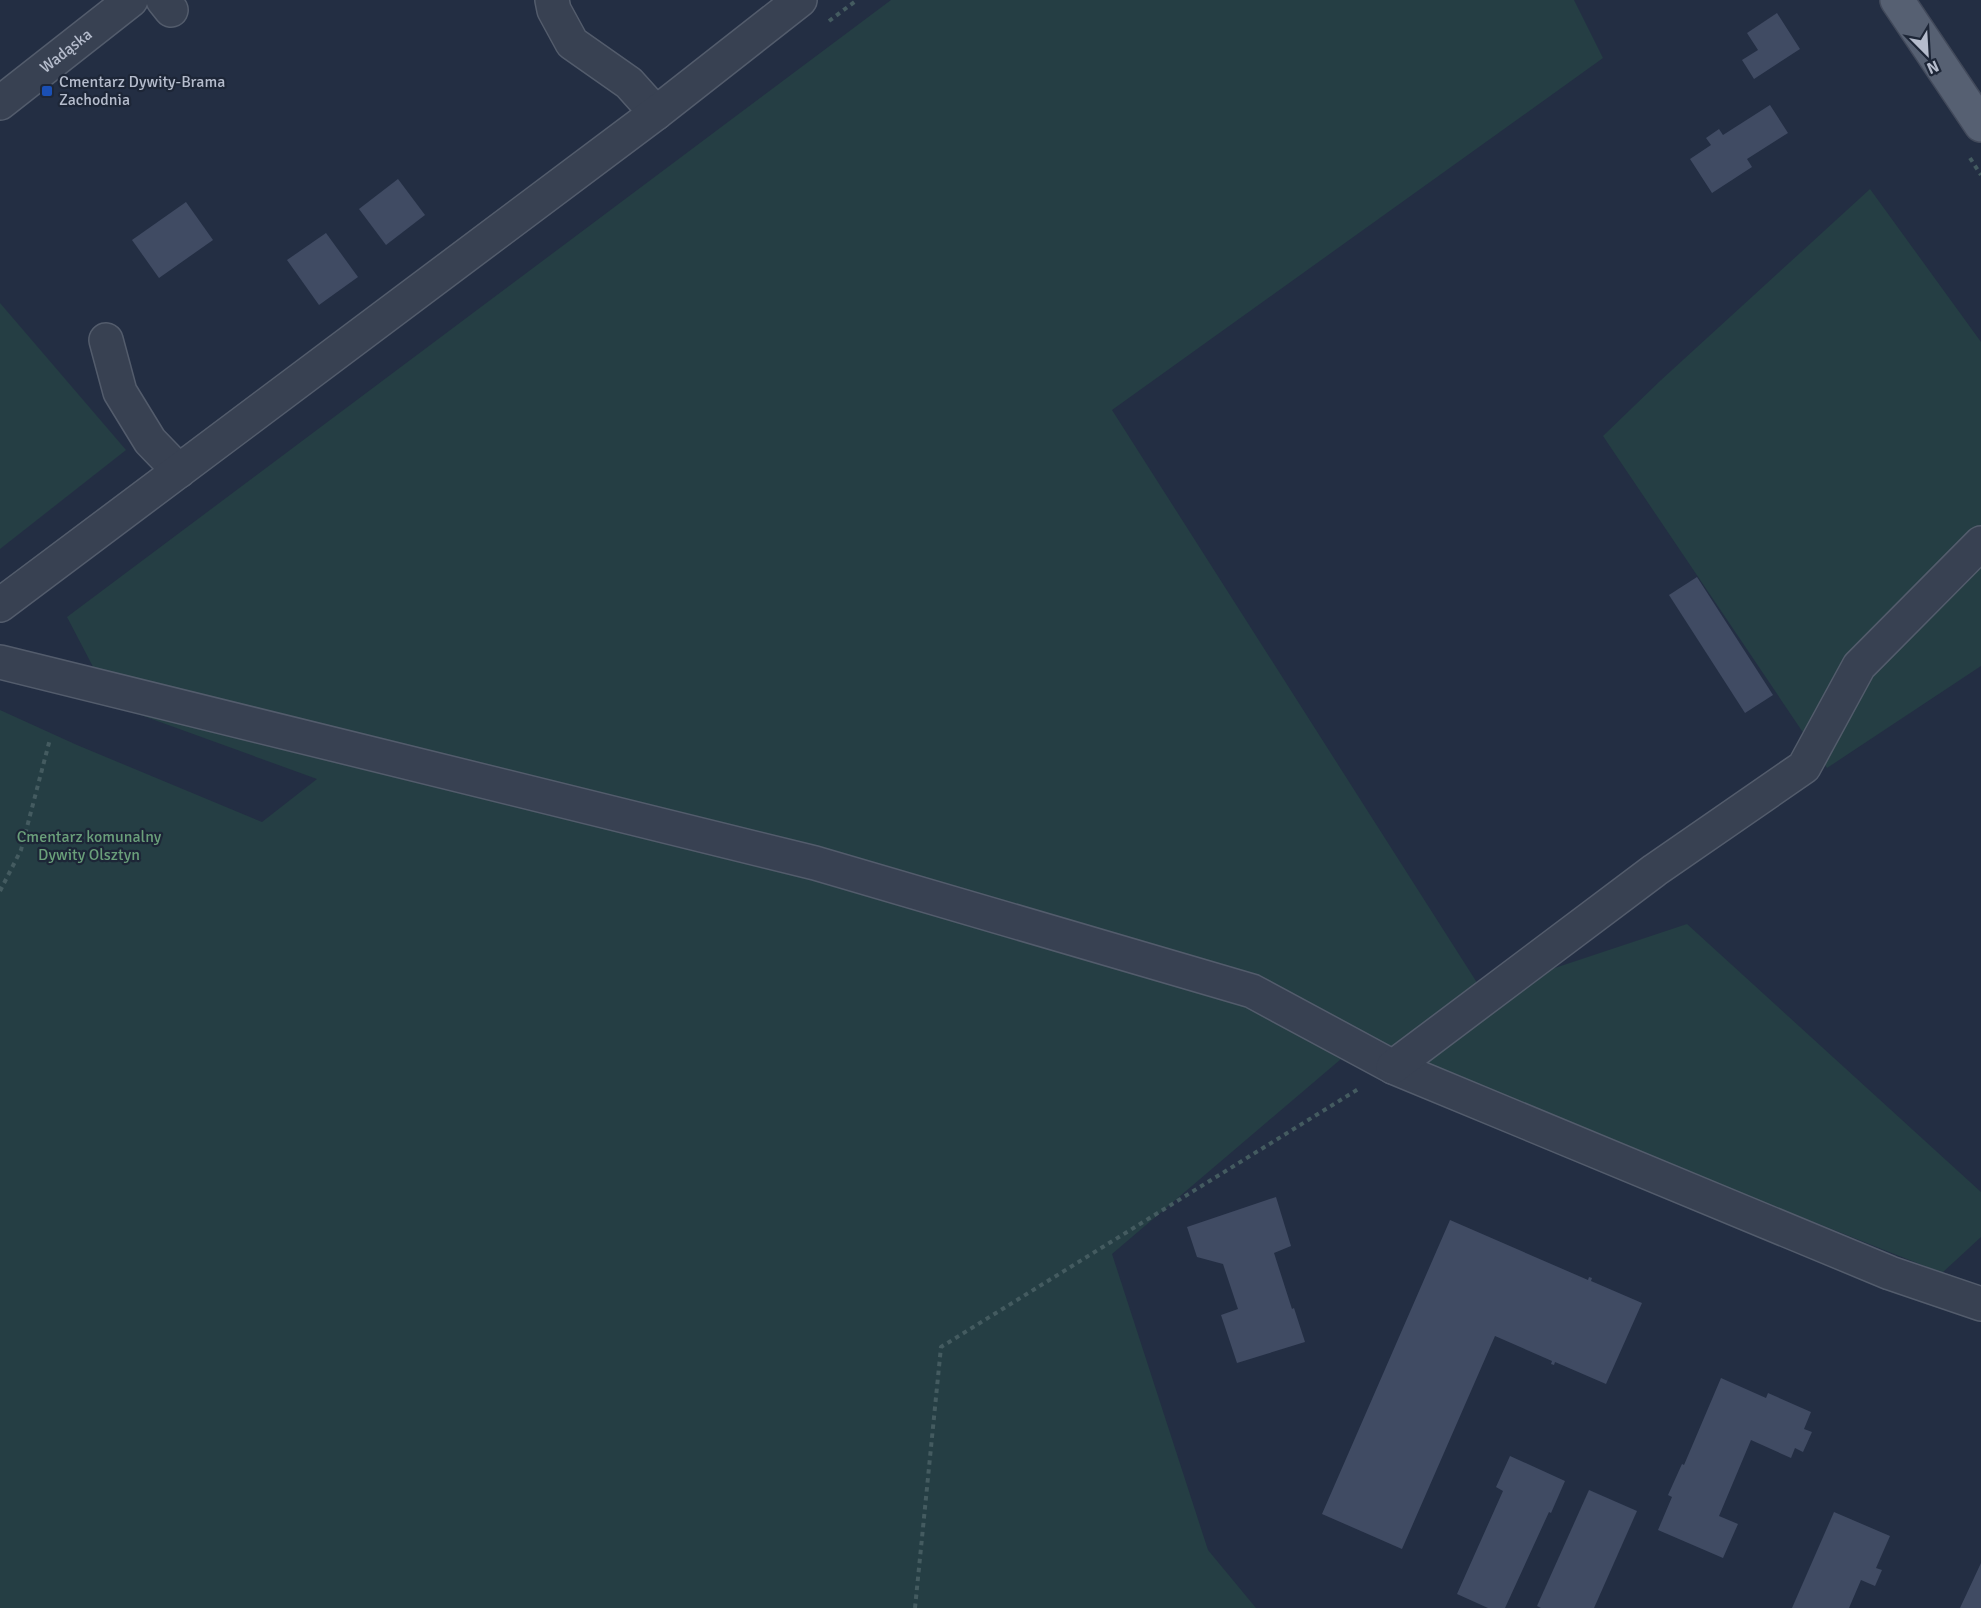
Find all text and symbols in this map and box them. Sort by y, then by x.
street label: Wadąska [36,24,96,78]
north arrow [1897,24,1957,84]
text: N [1924,55,1942,78]
place label: Cmentarz Dywity-Brama Zachodnia [59,72,225,110]
marker: Cmentarz Dywity-Brama Zachodnia [40,84,54,98]
park label: Cmentarz komunalny Dywity Olsztyn [17,827,162,865]

